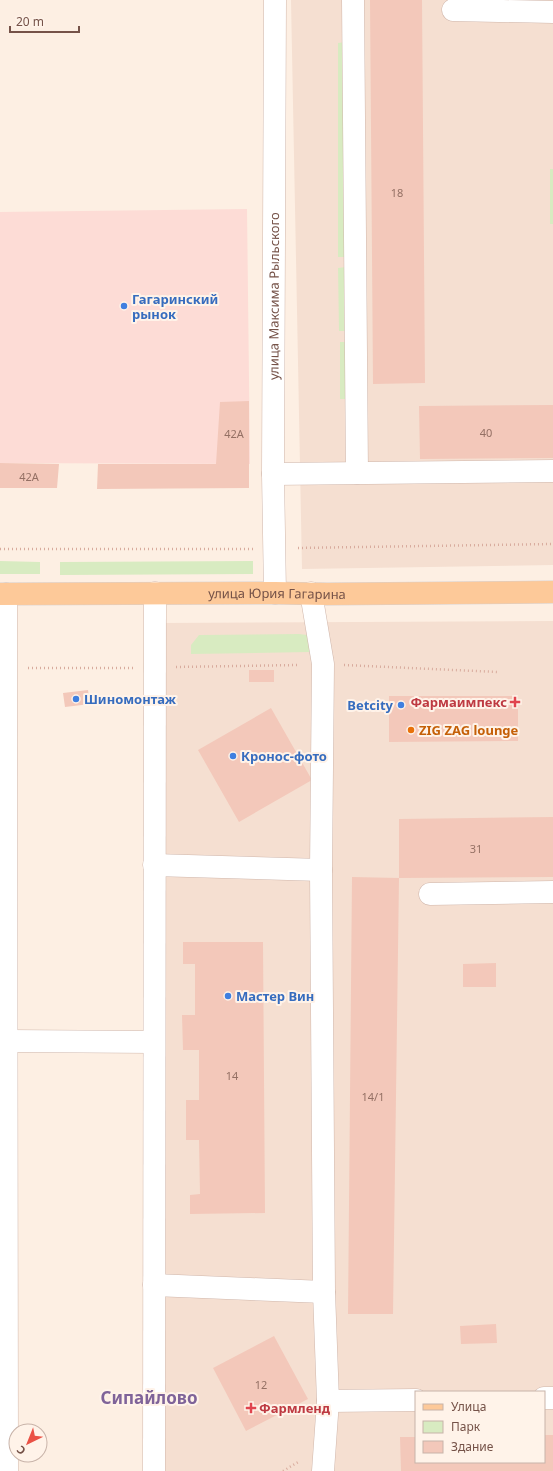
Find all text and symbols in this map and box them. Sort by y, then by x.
scale bar [10,8,79,34]
text: 20 m [16,13,44,30]
house number: 18 [391,185,403,200]
street label: улица Максима Рыльского [264,212,283,380]
place label: Гагаринский рынок [132,290,218,323]
marker: Гагаринский рынок [119,301,129,311]
house number: 40 [480,425,492,440]
house number: 42А [224,426,245,441]
house number: 42А [19,469,40,484]
street label: улица Юрия Гагарина [208,584,346,603]
place label: Шиномонтаж [84,690,177,708]
place label: Фармаимпекс [410,693,507,711]
marker: Шиномонтаж [71,694,81,704]
place label: Betcity [347,696,394,714]
marker: Фармаимпекс [510,697,520,707]
marker: Betcity [396,700,406,710]
place label: ZIG ZAG lounge [419,721,519,739]
marker: ZIG ZAG lounge [406,725,416,735]
place label: Кронос-фото [241,747,327,765]
marker: Кронос-фото [228,751,238,761]
house number: 31 [470,841,482,856]
place label: Мастер Вин [236,987,314,1005]
marker: Мастер Вин [223,991,233,1001]
house number: 14 [226,1068,239,1083]
house number: 14/1 [362,1089,384,1104]
house number: 12 [255,1377,267,1392]
district label: Сипайлово [101,1386,197,1409]
legend [415,1391,545,1463]
text: Улица [451,1398,486,1415]
place label: Фармленд [259,1399,331,1417]
marker: Фармленд [246,1403,256,1413]
text: Парк [451,1418,481,1435]
north arrow [8,1423,48,1463]
text: Здание [451,1438,494,1455]
text: С [13,1443,29,1459]

